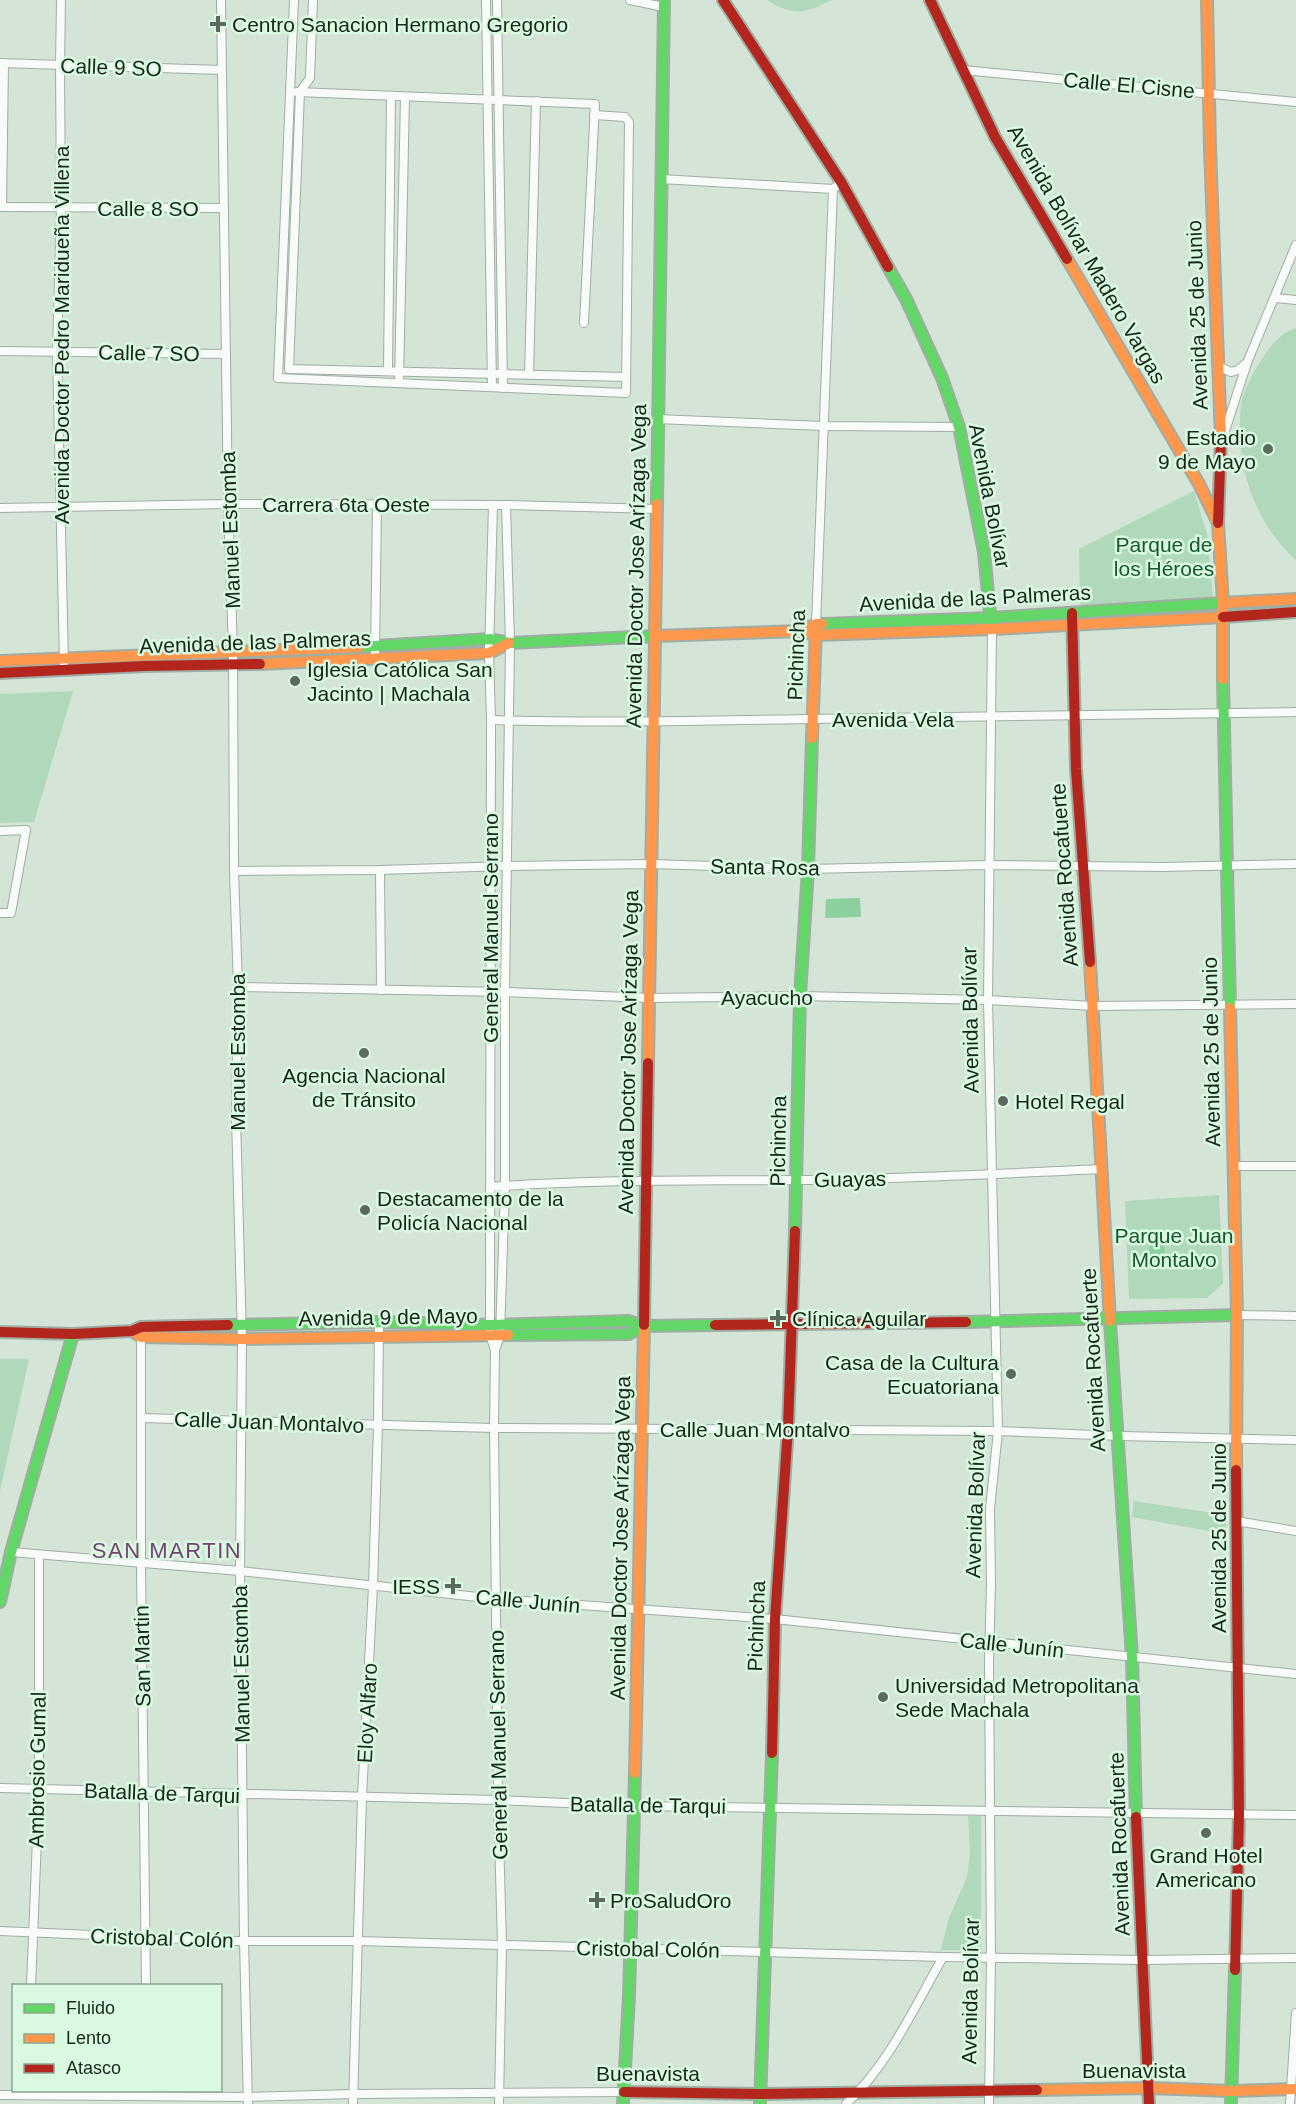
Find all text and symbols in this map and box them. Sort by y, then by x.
place label: Centro Sanacion Hermano Gregorio [232,13,568,36]
marker: Centro Sanacion Hermano Gregorio [209,15,227,33]
street label: Calle 9 SO [60,54,162,80]
street label: Calle El Cisne [1062,68,1196,102]
street label: Avenida Bolívar Madero Vargas [1003,121,1171,387]
street label: Avenida Doctor Pedro Maridueña Villena [50,145,73,524]
street label: Calle 8 SO [97,197,199,220]
street label: Avenida 25 de Junio [1182,220,1212,410]
street label: Calle 7 SO [98,341,200,365]
street label: Avenida Doctor Jose Arízaga Vega [622,403,650,728]
street label: Avenida Bolívar [965,422,1015,570]
place label: Estadio 9 de Mayo [1158,426,1256,473]
marker: Estadio 9 de Mayo [1261,442,1275,456]
street label: Manuel Estomba [216,451,244,609]
street label: Carrera 6ta Oeste [262,493,430,516]
park label: Parque de los Héroes [1114,533,1214,580]
street label: Avenida de las Palmeras [859,580,1091,616]
street label: Pichincha [783,609,809,701]
street label: Avenida de las Palmeras [139,626,371,658]
place label: Iglesia Católica San Jacinto | Machala [307,658,493,705]
marker: Iglesia Católica San Jacinto | Machala [288,674,302,688]
street label: Avenida Vela [832,708,954,731]
street label: Avenida Rocafuerte [1046,782,1082,968]
street label: General Manuel Serrano [479,813,502,1043]
street label: Santa Rosa [710,855,820,879]
street label: Avenida Doctor Jose Arízaga Vega [614,889,642,1214]
street label: Avenida Bolívar [957,946,983,1094]
street label: Avenida 25 de Junio [1198,957,1224,1147]
street label: Manuel Estomba [226,973,249,1131]
street label: Ayacucho [721,986,813,1009]
marker: Agencia Nacional de Tránsito [357,1046,371,1060]
place label: Agencia Nacional de Tránsito [282,1064,446,1111]
place label: Hotel Regal [1015,1090,1125,1113]
marker: Hotel Regal [996,1094,1010,1108]
street label: Pichincha [766,1095,790,1187]
street label: Guayas [814,1167,886,1191]
place label: Destacamento de la Policía Nacional [377,1187,564,1234]
marker: Destacamento de la Policía Nacional [358,1203,372,1217]
park label: Parque Juan Montalvo [1114,1224,1234,1271]
street label: Avenida Rocafuerte [1077,1267,1109,1453]
street label: Avenida 9 de Mayo [298,1304,478,1330]
place label: Clínica Aguilar [792,1307,926,1330]
marker: Clínica Aguilar [769,1309,787,1327]
place label: Casa de la Cultura Ecuatoriana [825,1351,999,1398]
marker: Casa de la Cultura Ecuatoriana [1004,1367,1018,1381]
street label: Avenida Doctor Jose Arízaga Vega [606,1375,634,1700]
street label: Calle Juan Montalvo [174,1407,364,1437]
street label: Calle Juan Montalvo [660,1418,850,1441]
street label: Avenida Bolívar [961,1431,989,1579]
street label: Avenida 25 de Junio [1207,1443,1230,1633]
district label: SAN MARTIN [92,1538,242,1563]
place label: IESS [392,1575,440,1598]
marker: IESS [444,1577,462,1595]
street label: Pichincha [743,1580,769,1672]
street label: Manuel Estomba [228,1585,254,1743]
street label: Calle Junín [475,1585,581,1617]
street label: San Martin [130,1605,154,1707]
street label: Calle Junín [959,1628,1065,1662]
street label: General Manuel Serrano [484,1630,512,1860]
street label: Eloy Alfaro [353,1662,381,1764]
place label: Universidad Metropolitana Sede Machala [895,1674,1139,1721]
marker: Universidad Metropolitana Sede Machala [876,1690,890,1704]
street label: Ambrosio Gumal [24,1692,50,1848]
street label: Avenida Rocafuerte [1104,1752,1134,1936]
street label: Batalla de Tarqui [84,1779,240,1807]
street label: Batalla de Tarqui [570,1792,726,1818]
marker: Grand Hotel Americano [1199,1826,1213,1840]
place label: Grand Hotel Americano [1149,1844,1263,1891]
place label: ProSaludOro [610,1889,731,1912]
marker: ProSaludOro [588,1891,606,1909]
street label: Avenida Bolívar [957,1917,983,2065]
street label: Cristobal Colón [90,1924,234,1952]
street label: Cristobal Colón [576,1936,720,1962]
legend [12,1984,222,2092]
text: Fluido [66,1998,115,2018]
text: Lento [66,2028,111,2048]
text: Atasco [66,2058,121,2078]
street label: Buenavista [1082,2059,1186,2082]
street label: Buenavista [596,2062,700,2085]

